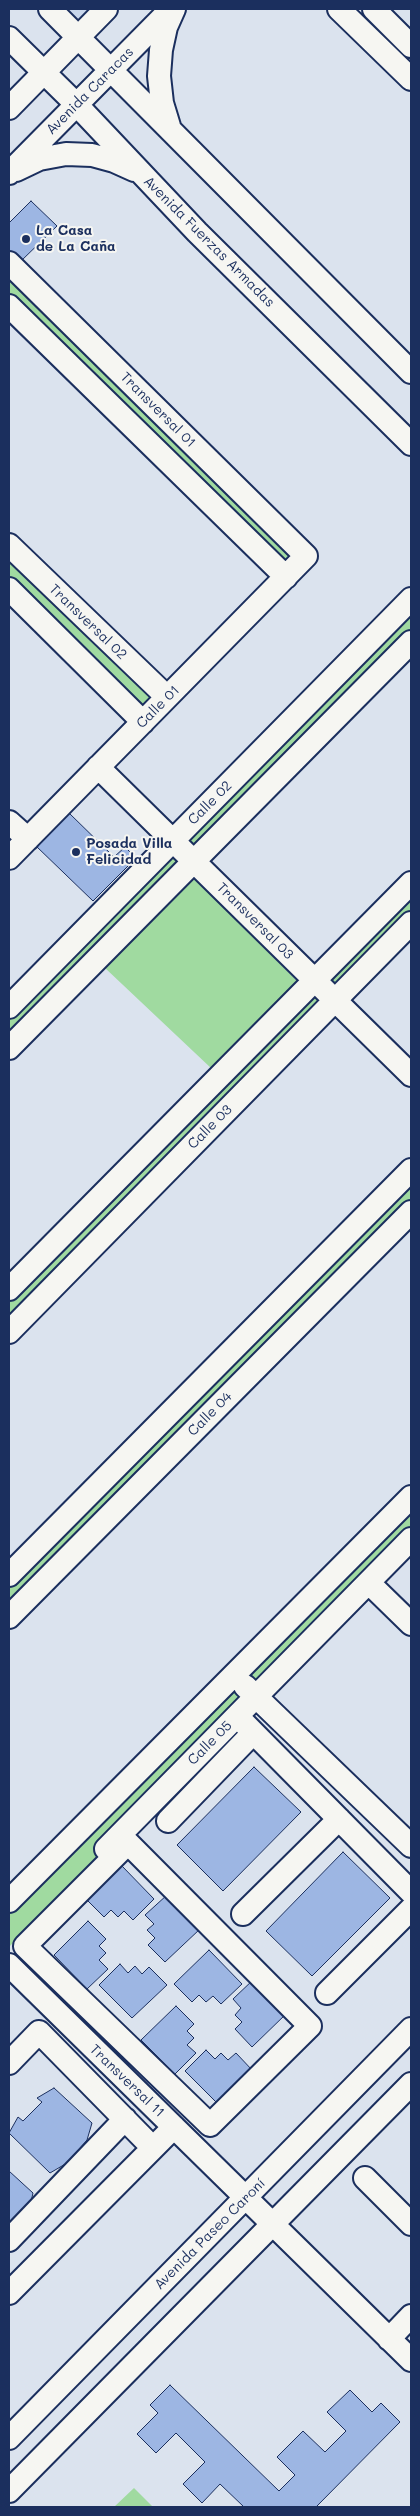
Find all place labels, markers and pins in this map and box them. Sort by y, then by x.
place label: La Casa de La Caña [36,223,116,256]
marker: La Casa de La Caña [20,233,32,245]
place label: Posada Villa Felicidad [86,836,172,869]
marker: Posada Villa Felicidad [70,846,82,858]

